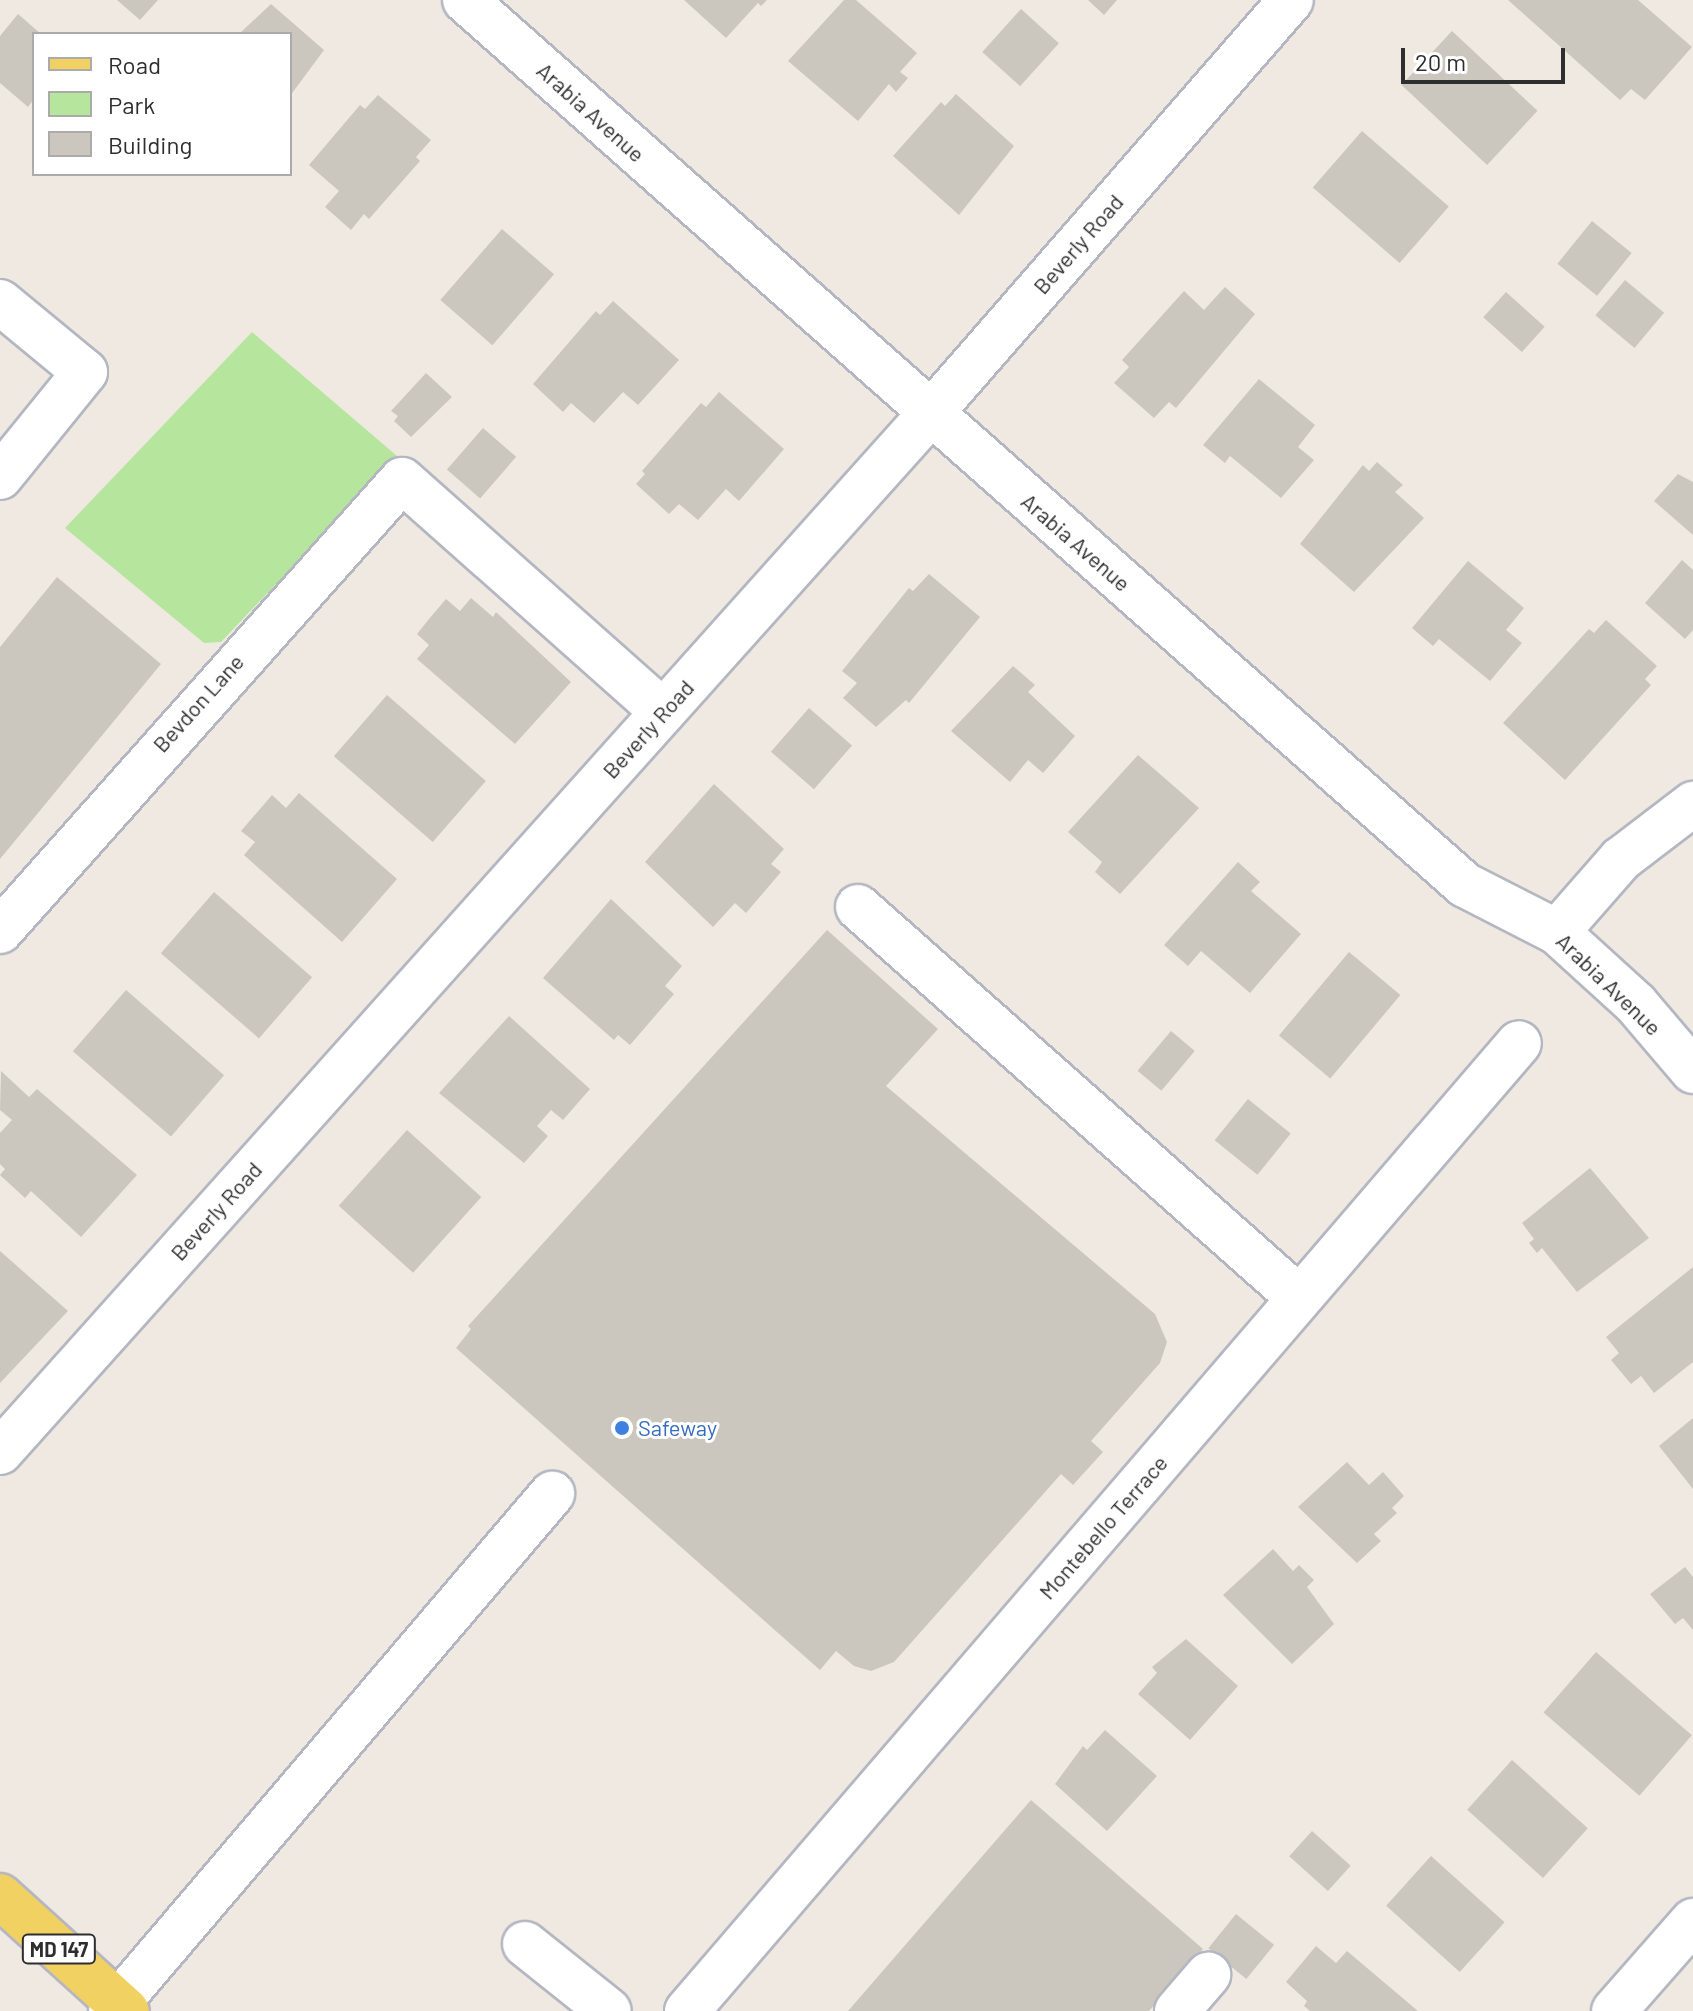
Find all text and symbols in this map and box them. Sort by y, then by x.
legend [32,32,292,176]
scale bar [1405,32,1569,82]
text: 20 m [1415,47,1466,76]
text: Road [108,50,161,79]
street label: Arabia Avenue [532,57,650,167]
text: Park [108,90,155,119]
text: Building [108,130,192,159]
street label: Beverly Road [1028,189,1128,299]
street label: Arabia Avenue [1016,488,1136,596]
street label: Bevdon Lane [147,649,249,757]
street label: Beverly Road [597,674,699,784]
street label: Arabia Avenue [1551,927,1667,1041]
street label: Beverly Road [165,1156,267,1266]
place label: Safeway [638,1415,717,1441]
marker: Safeway [613,1419,631,1437]
street label: Montebello Terrace [1033,1450,1173,1604]
road number: MD 147 [21,1933,97,1965]

